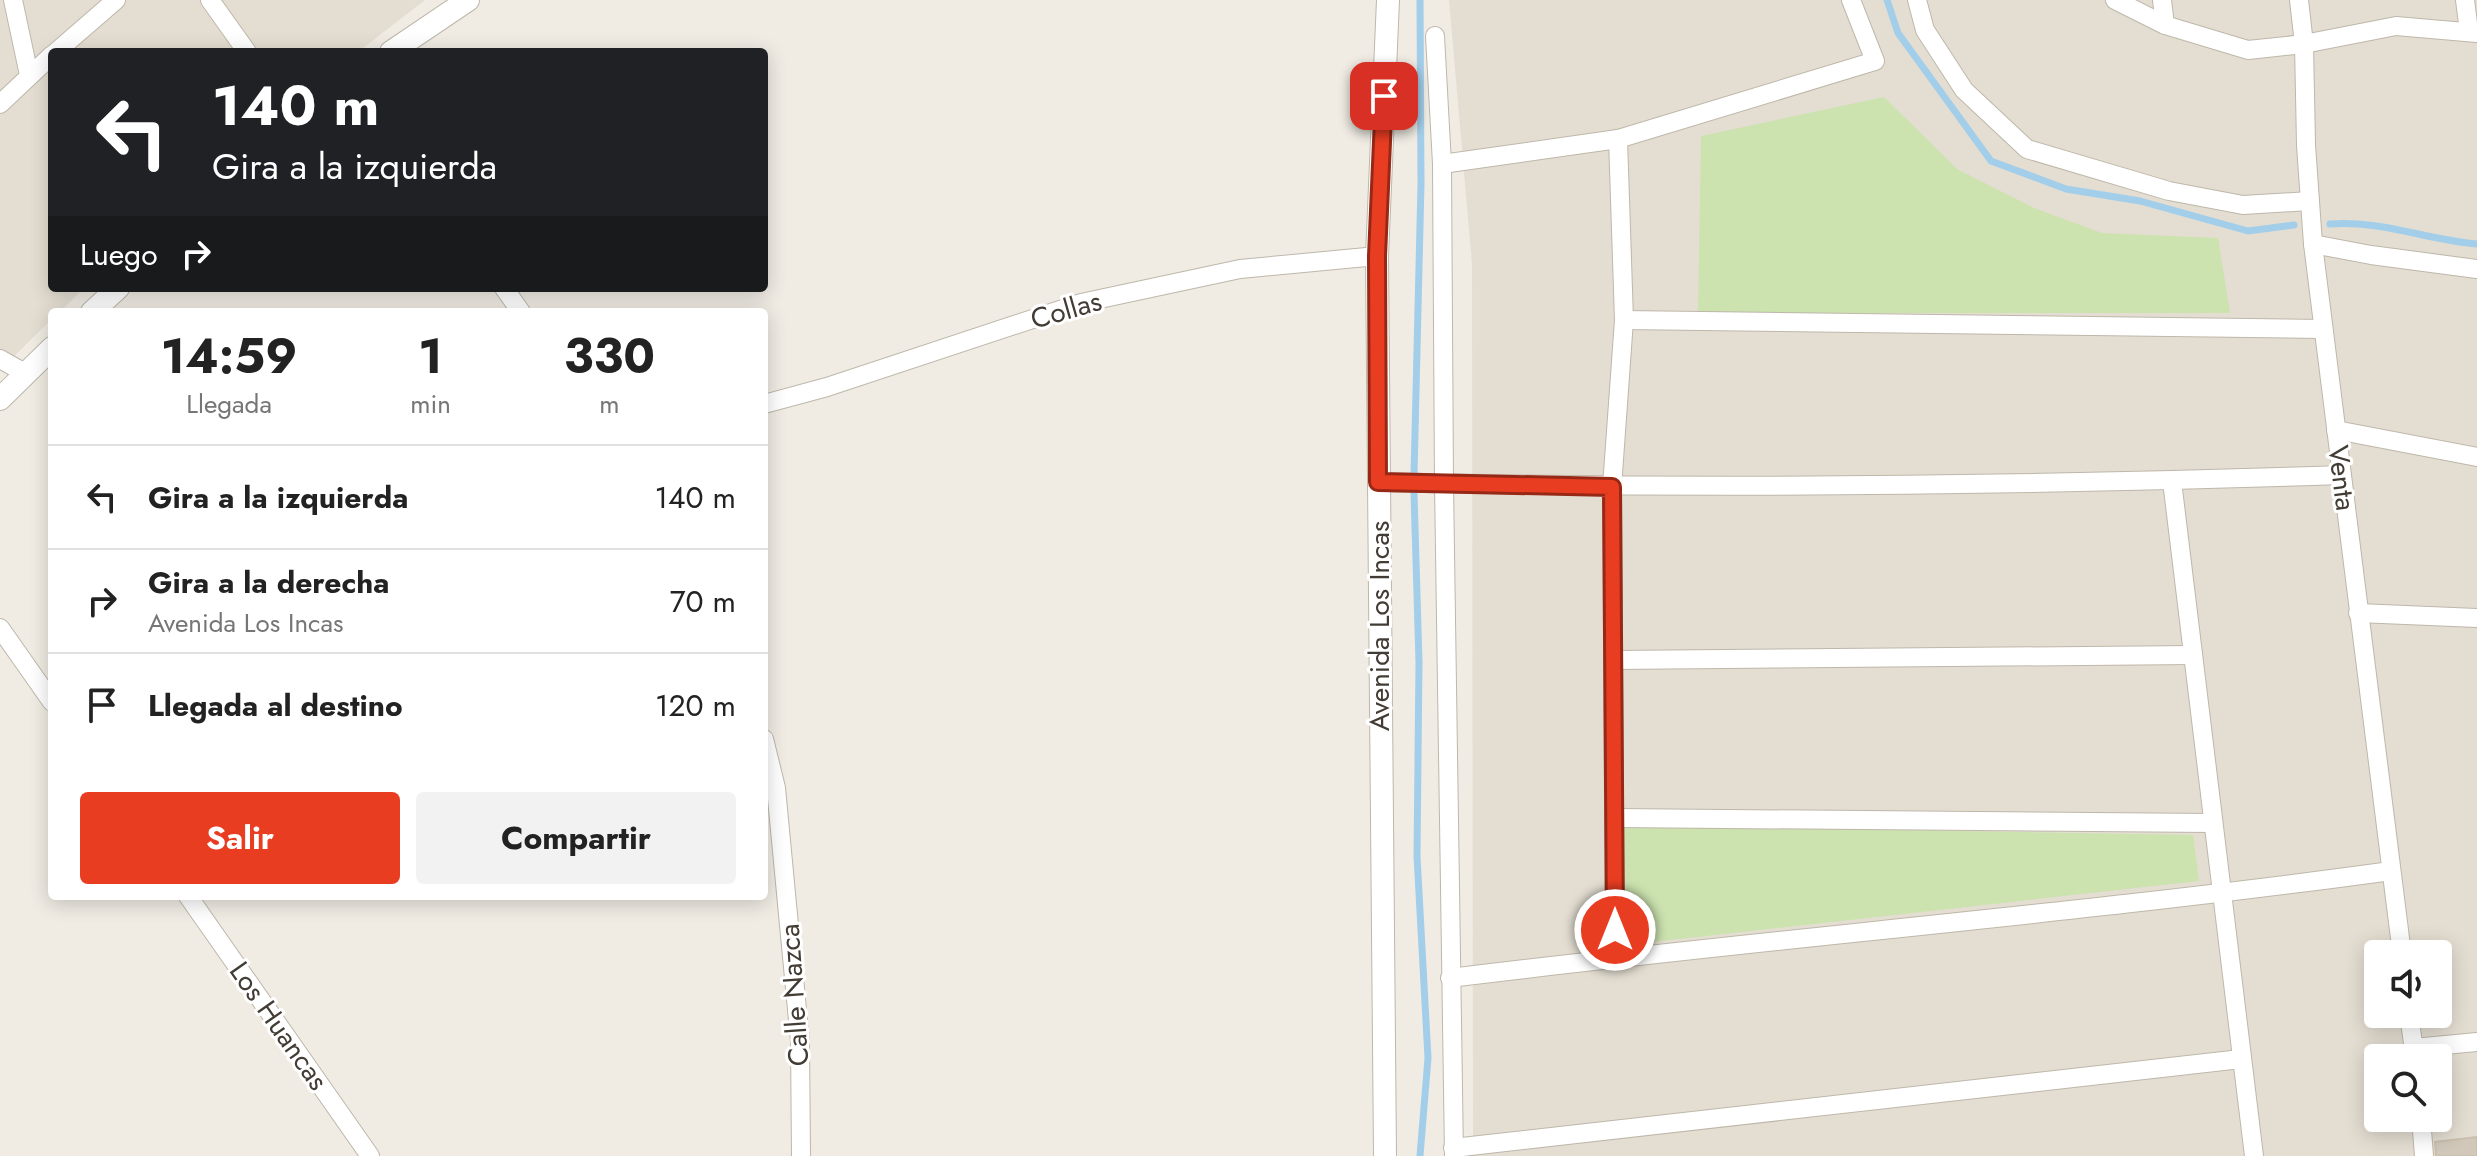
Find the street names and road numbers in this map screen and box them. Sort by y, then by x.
street label: Collas [1026,280,1106,340]
street label: Venta [2318,443,2366,513]
street label: Avenida Los Incas [1359,521,1400,731]
street label: Calle Nazca [769,922,819,1068]
street label: Los Huancas [220,953,338,1099]

